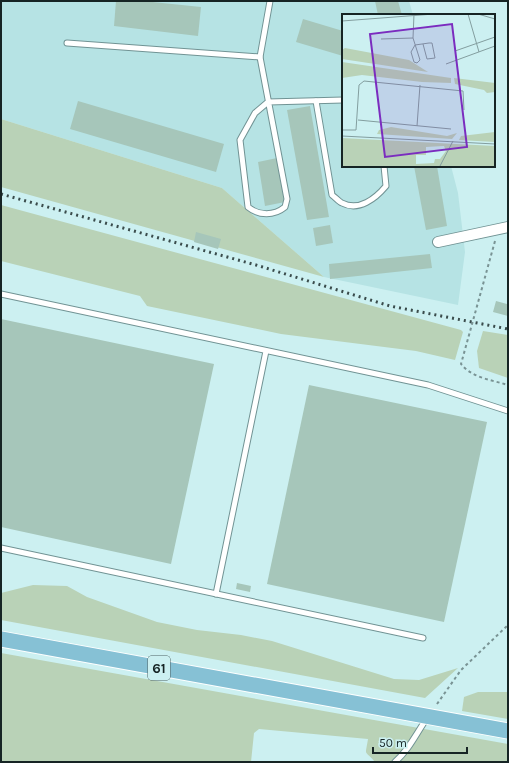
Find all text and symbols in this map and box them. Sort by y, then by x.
inset map [342,14,495,167]
road number: 61 [148,656,170,680]
scale bar [373,729,467,755]
text: 50 m [379,736,407,750]

